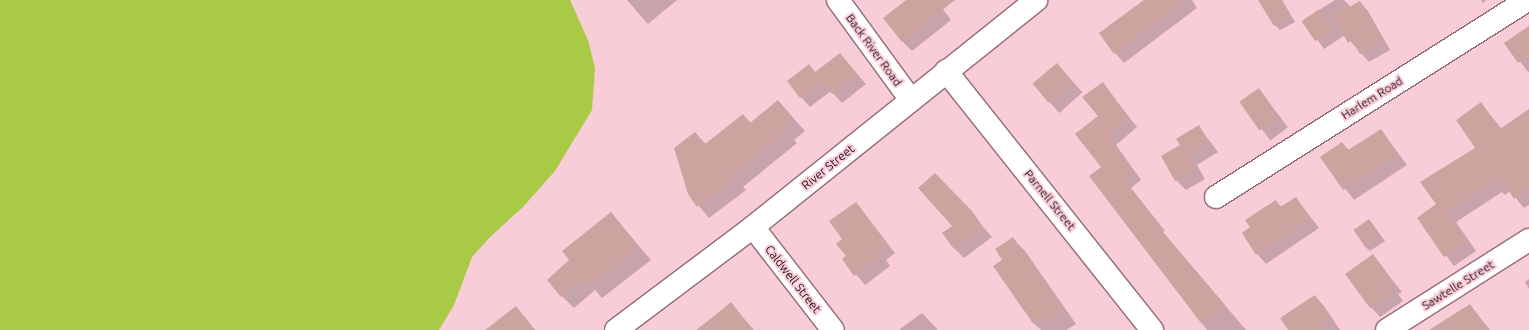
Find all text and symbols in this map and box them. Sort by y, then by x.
street label: Back River Road [843,11,905,89]
street label: Harlem Road [1339,73,1405,123]
street label: River Street [799,141,857,193]
street label: Parnell Street [1021,167,1079,233]
street label: Caldwell Street [762,242,824,316]
street label: Sawtelle Street [1419,257,1497,313]

